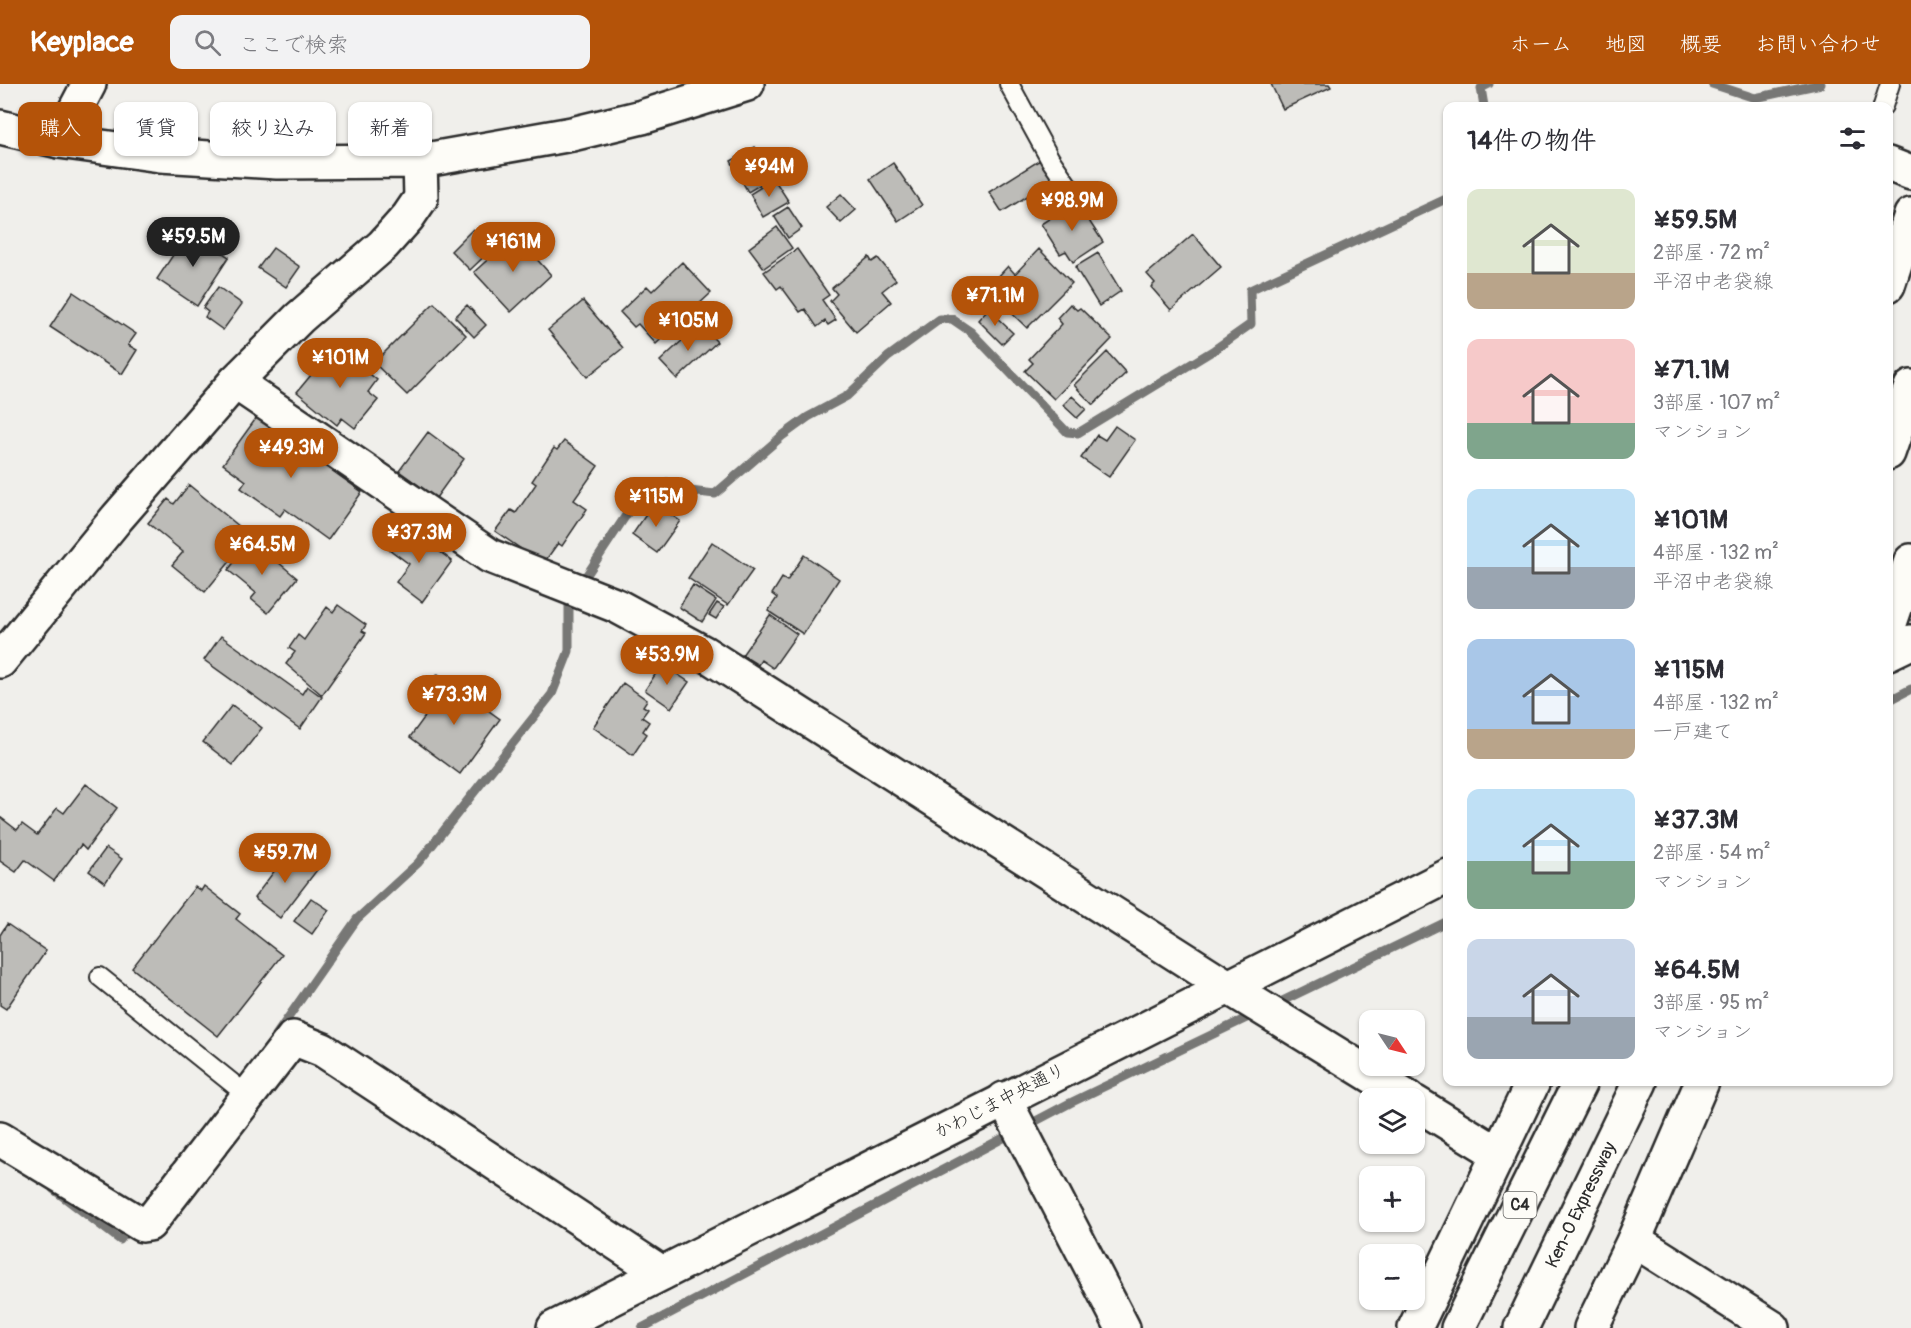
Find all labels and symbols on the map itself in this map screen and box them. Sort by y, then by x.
pin: ¥94M [733,147,805,198]
pin: ¥98.9M [1023,181,1121,232]
pin: ¥59.5M [144,217,242,268]
pin: ¥161M [471,222,555,273]
pin: ¥71.1M [946,276,1044,327]
pin: ¥105M [646,301,730,352]
pin: ¥101M [298,338,382,389]
pin: ¥49.3M [242,428,340,479]
pin: ¥115M [614,477,698,528]
pin: ¥37.3M [370,513,468,564]
pin: ¥64.5M [213,525,311,576]
pin: ¥53.9M [618,635,716,686]
pin: ¥73.3M [405,675,503,726]
pin: ¥59.7M [236,833,334,884]
north arrow [1359,1010,1425,1076]
street label: かわじま中央通り [931,1058,1069,1144]
street label: Ken-O Expressway [1540,1138,1622,1272]
road number: C4 [1504,1192,1537,1218]

